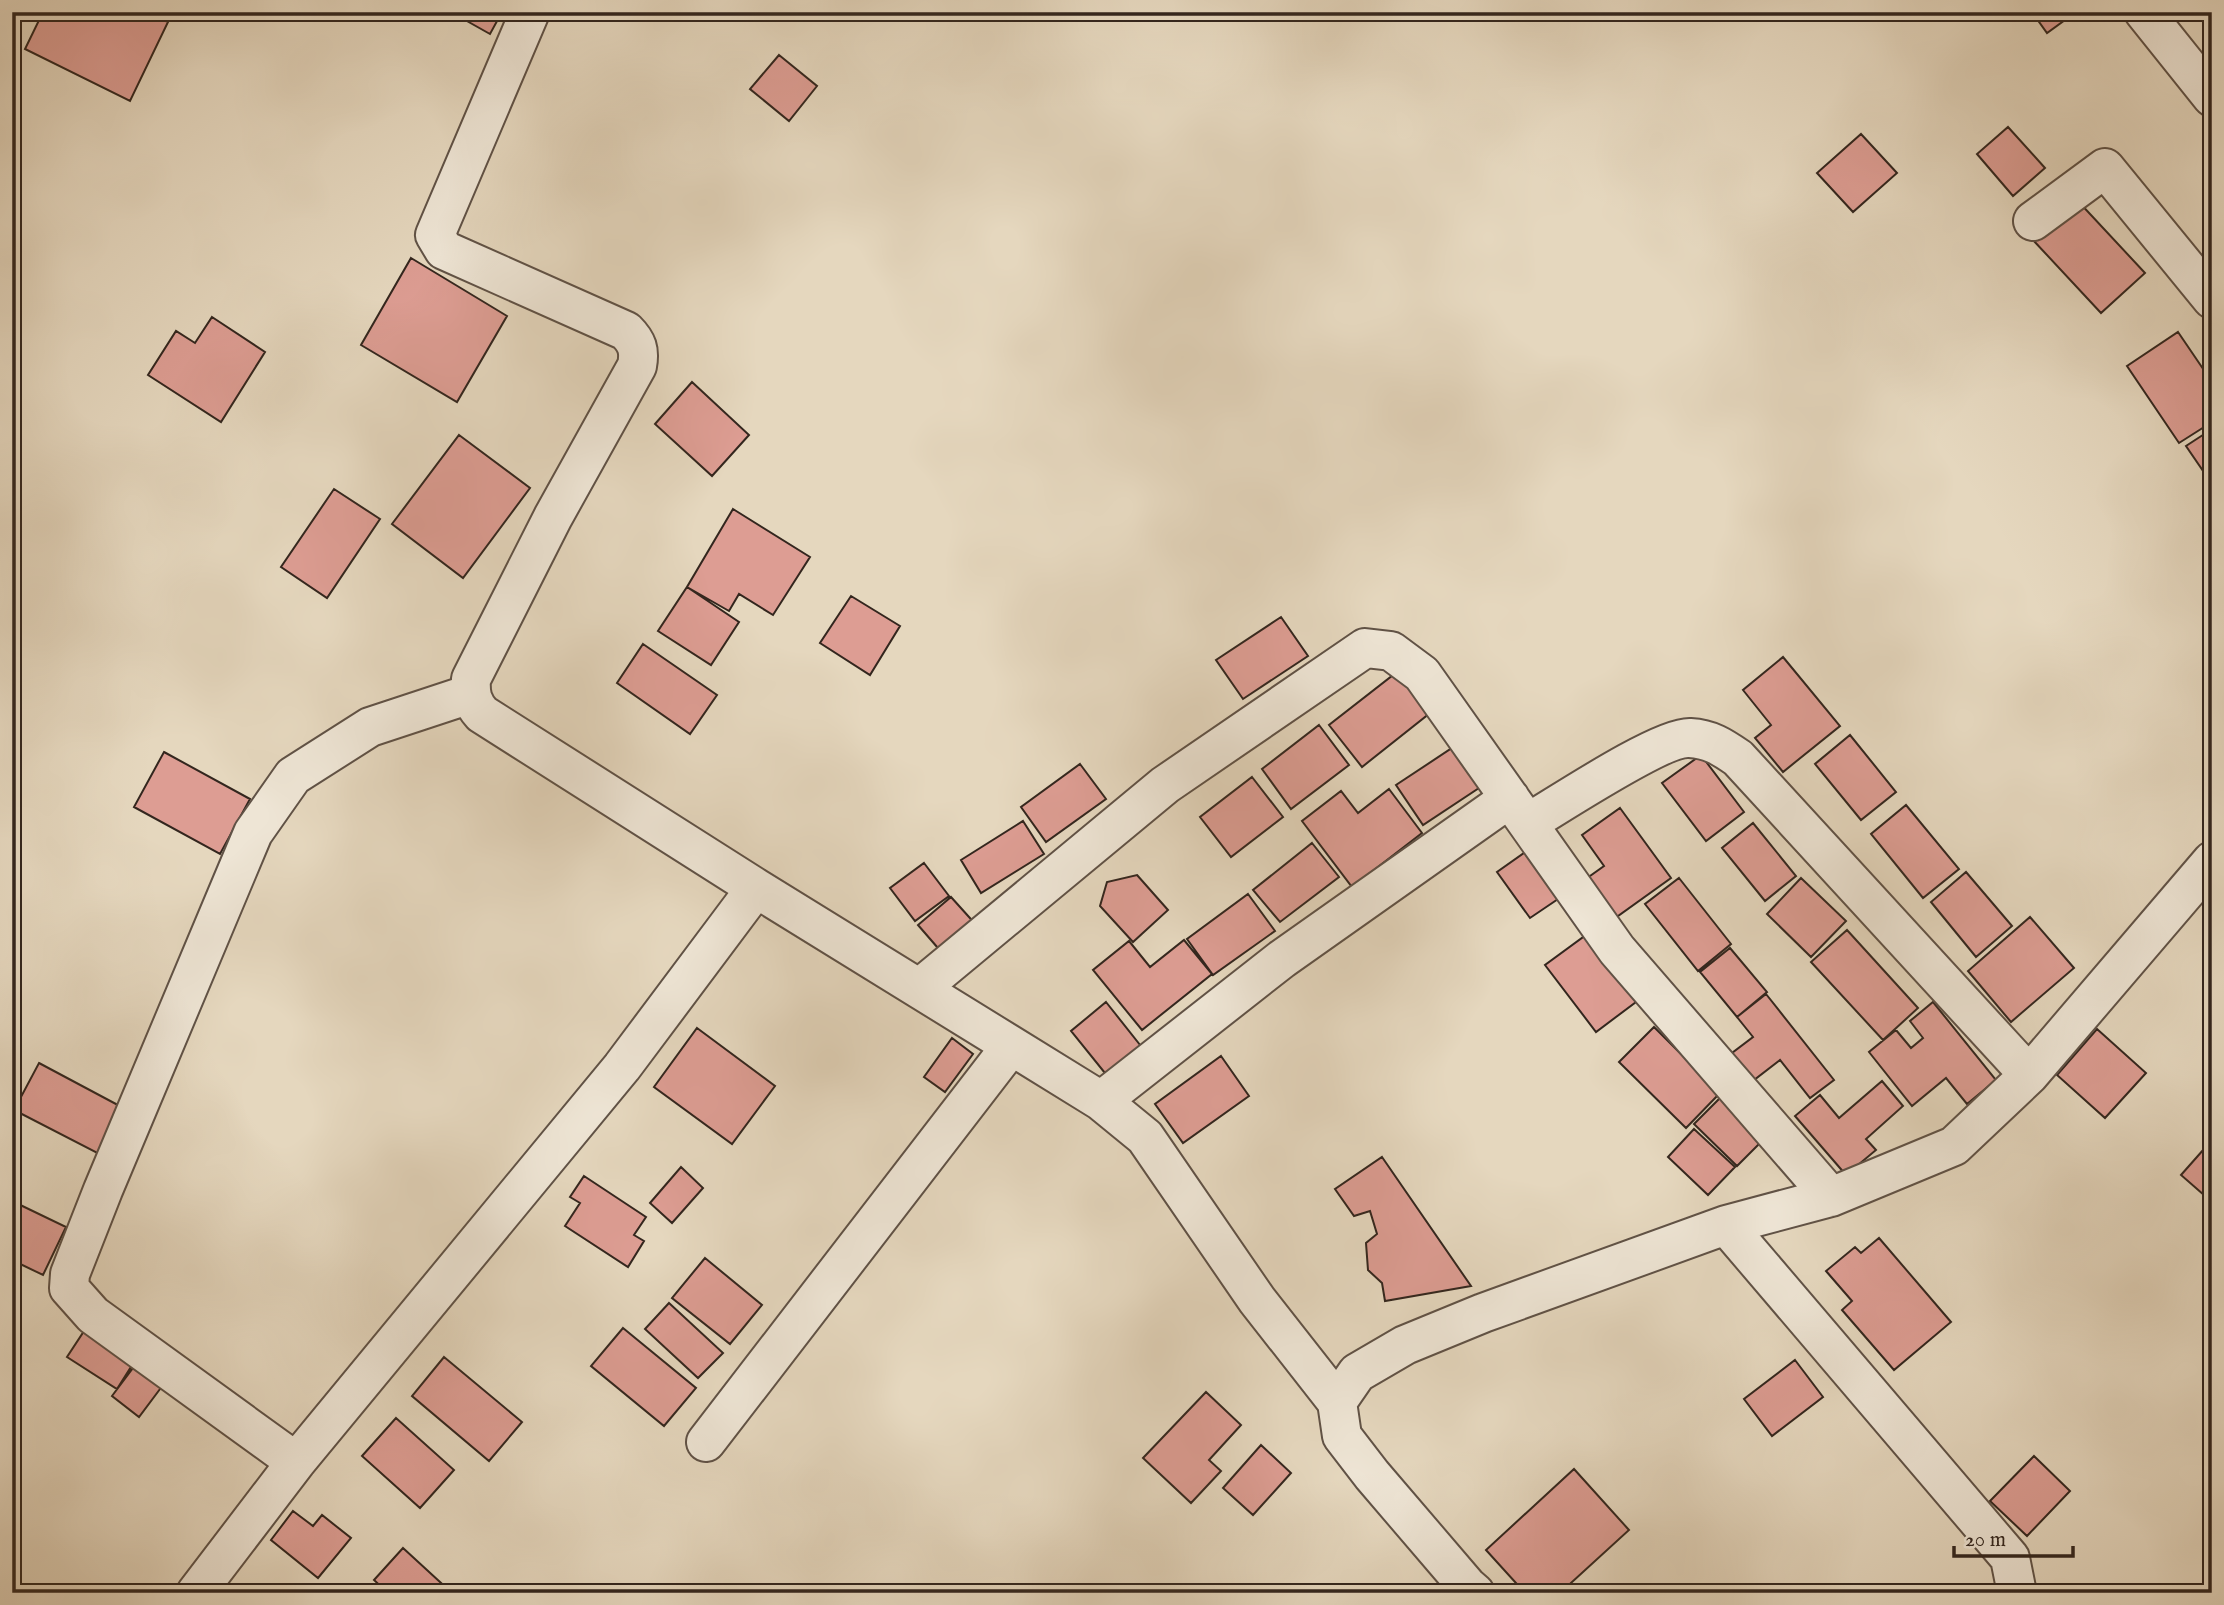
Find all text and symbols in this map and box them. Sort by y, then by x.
scale bar [1954,1514,2074,1558]
text: 20 m [1965,1527,2006,1554]

